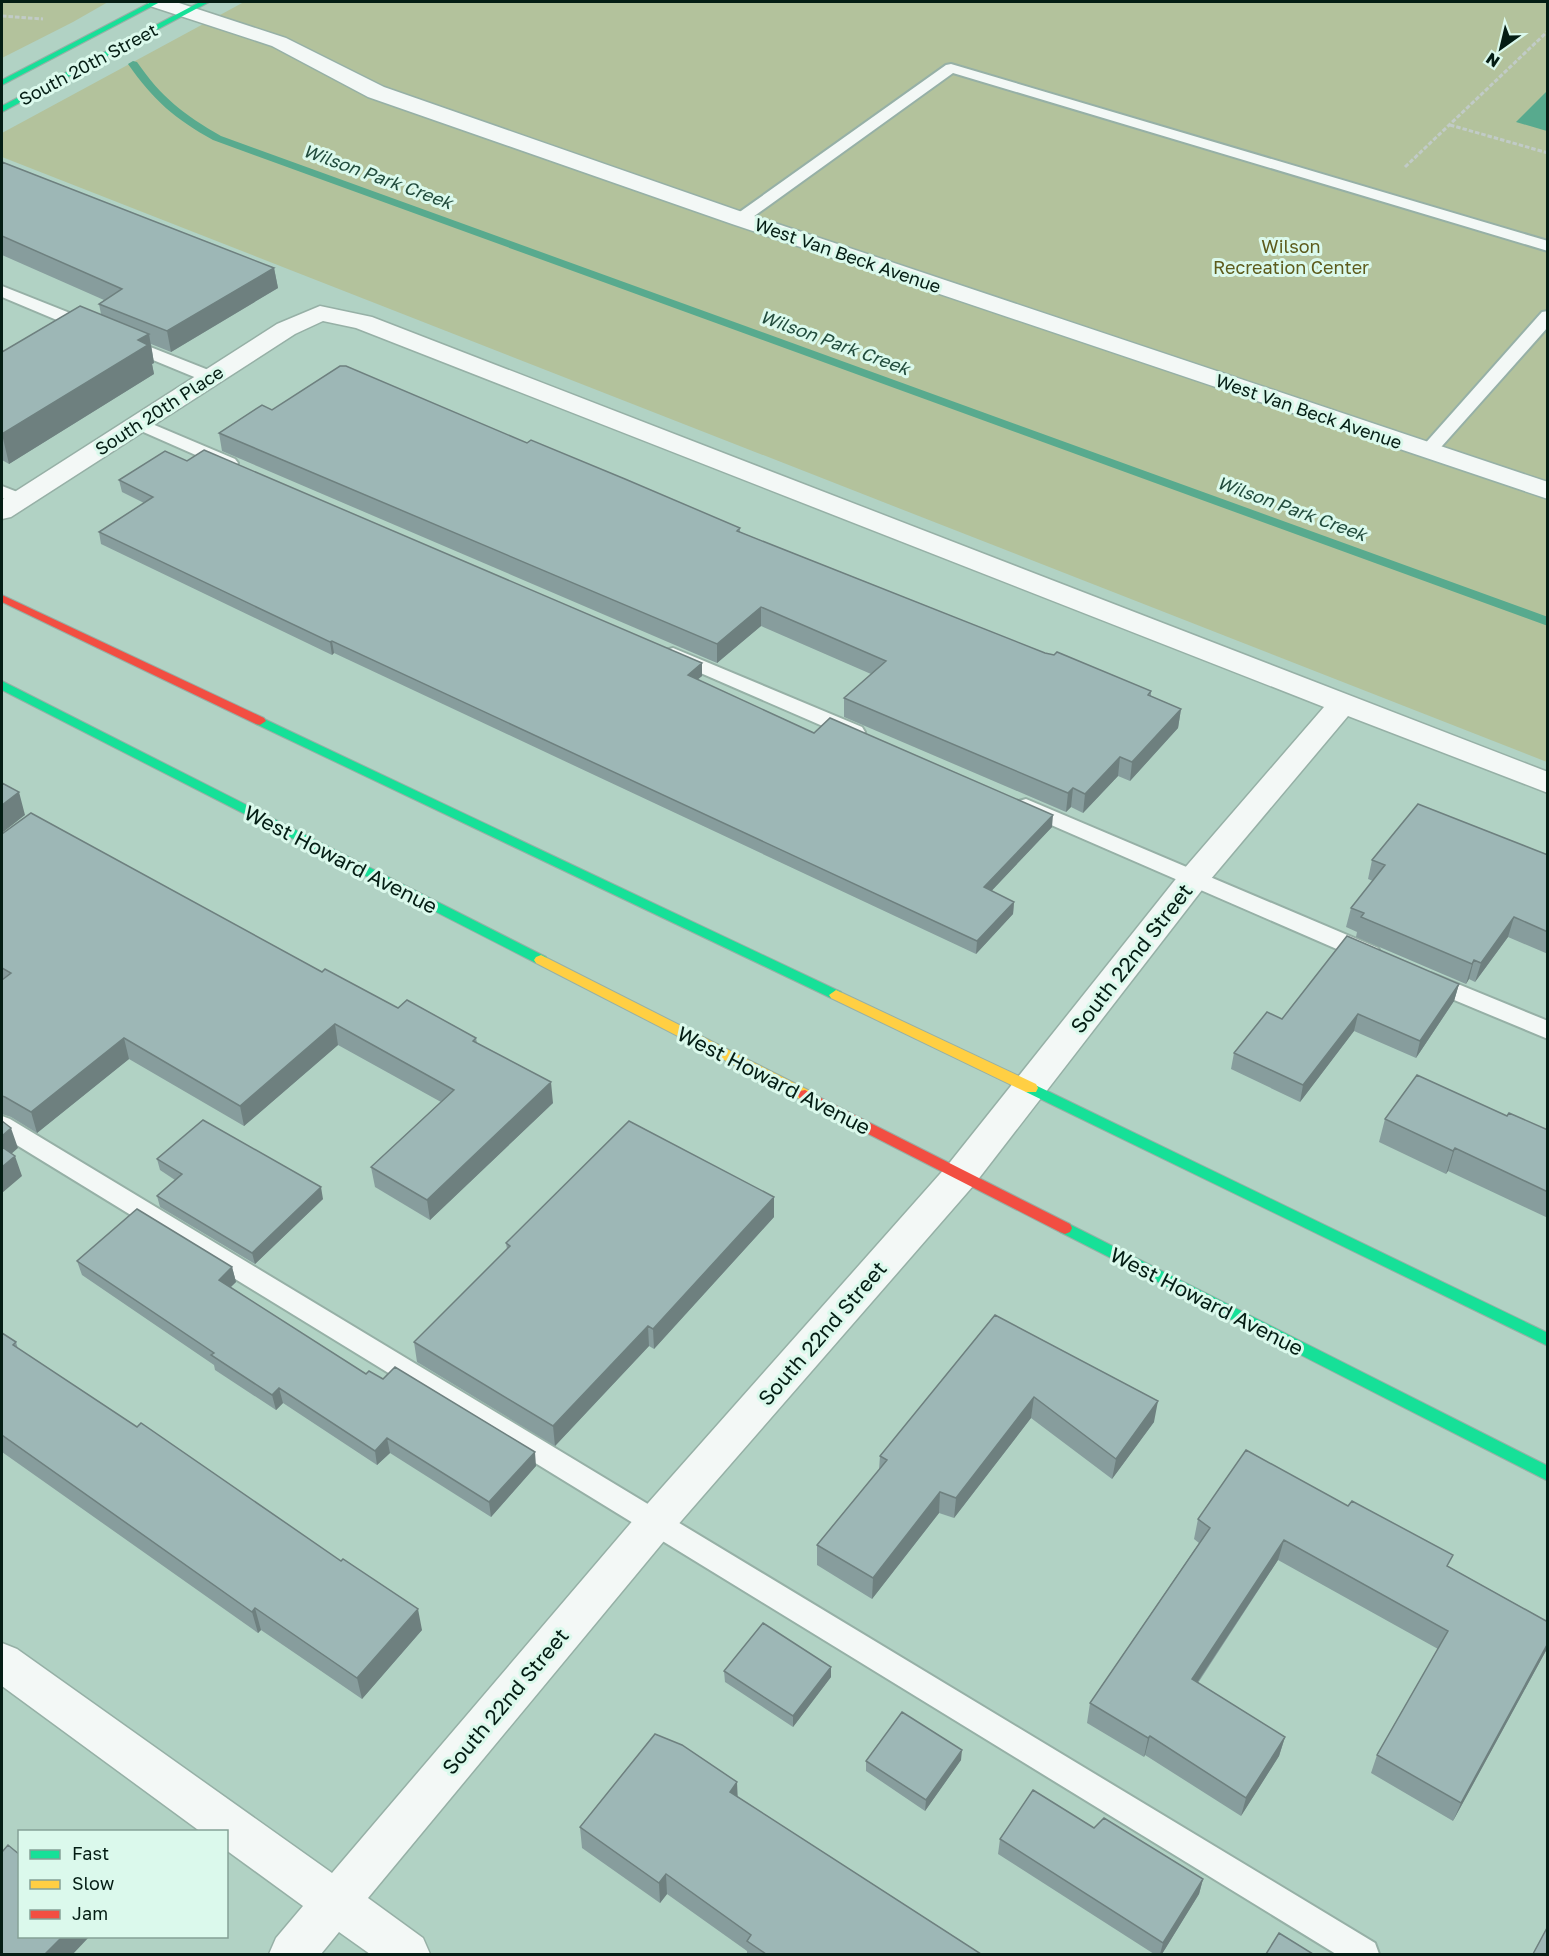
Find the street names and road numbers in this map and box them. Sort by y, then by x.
street label: South 20th Street [15,18,161,110]
street label: West Van Beck Avenue [752,213,944,297]
street label: South 20th Place [91,360,227,460]
street label: West Van Beck Avenue [1213,369,1405,453]
street label: West Howard Avenue [240,799,442,919]
street label: South 22nd Street [1064,878,1198,1038]
street label: West Howard Avenue [673,1020,875,1140]
street label: West Howard Avenue [1106,1241,1308,1361]
street label: South 22nd Street [752,1255,892,1411]
street label: South 22nd Street [436,1623,574,1779]

